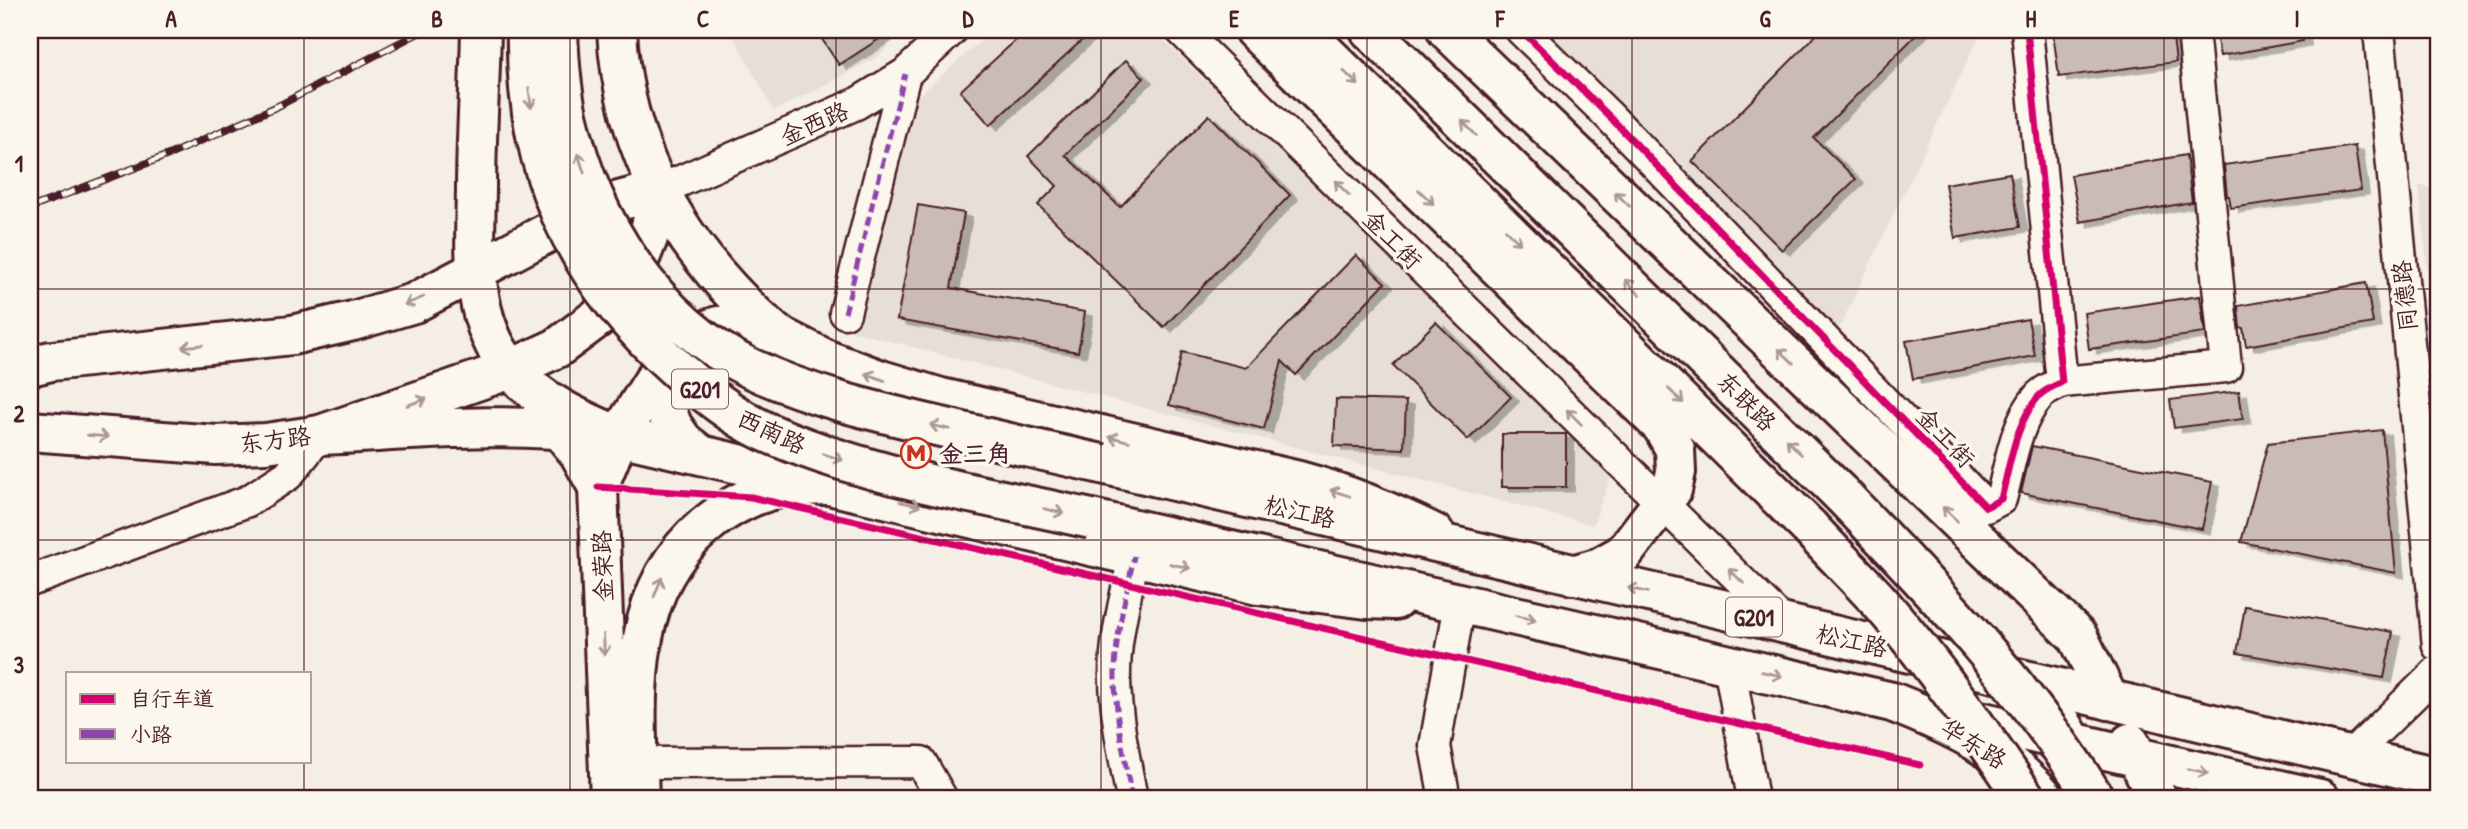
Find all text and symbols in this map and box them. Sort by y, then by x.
text: A [165,3,177,34]
text: B [431,3,443,34]
text: C [697,3,709,34]
text: D [963,3,975,34]
text: E [1229,3,1240,34]
text: F [1495,3,1506,34]
text: G [1759,3,1771,34]
text: H [2026,3,2037,34]
text: I [2294,3,2300,34]
one-way arrow [1342,69,1359,86]
one-way arrow [524,86,537,109]
street label: 金西路 [775,94,853,152]
one-way arrow [1461,119,1478,136]
text: 1 [15,148,23,179]
one-way arrow [574,152,586,174]
one-way arrow [1334,180,1351,197]
one-way arrow [1417,188,1434,205]
one-way arrow [1614,190,1631,207]
street label: 金工街 [1356,202,1430,276]
one-way arrow [1505,228,1522,245]
street label: 同德路 [2384,259,2424,333]
one-way arrow [1623,279,1640,296]
one-way arrow [404,296,426,309]
one-way arrow [181,340,204,353]
one-way arrow [1778,348,1795,365]
street label: 东联路 [1710,364,1784,438]
road number: G201 [672,370,728,408]
one-way arrow [864,370,886,383]
one-way arrow [1667,388,1684,405]
one-way arrow [405,394,427,407]
text: 2 [14,398,25,429]
street label: 金工街 [1909,400,1983,474]
street label: 西南路 [733,401,811,461]
one-way arrow [1565,408,1582,425]
street label: 东方路 [237,419,313,459]
one-way arrow [929,419,952,433]
one-way arrow [86,430,109,443]
one-way arrow [1108,432,1131,445]
metro station icon: 金三角 [899,436,933,470]
place label: 金三角 [939,437,1011,469]
one-way arrow [1785,438,1802,455]
one-way arrow [822,451,844,464]
one-way arrow [1329,486,1351,498]
street label: 松江路 [1261,487,1339,535]
one-way arrow [898,498,921,511]
one-way arrow [1042,504,1065,518]
one-way arrow [1942,506,1959,523]
street label: 金荣路 [585,529,619,603]
one-way arrow [1168,560,1191,574]
one-way arrow [1728,568,1745,585]
one-way arrow [652,577,665,598]
one-way arrow [1627,582,1649,595]
road number: G201 [1726,597,1782,636]
one-way arrow [1514,612,1537,625]
street label: 松江路 [1813,616,1891,664]
one-way arrow [598,633,611,656]
text: 3 [14,649,24,680]
one-way arrow [1760,668,1783,681]
legend [66,672,312,762]
text: 自行车道 [130,684,214,713]
street label: 华东路 [1935,710,2013,776]
text: 小路 [130,720,172,749]
one-way arrow [2186,765,2209,779]

